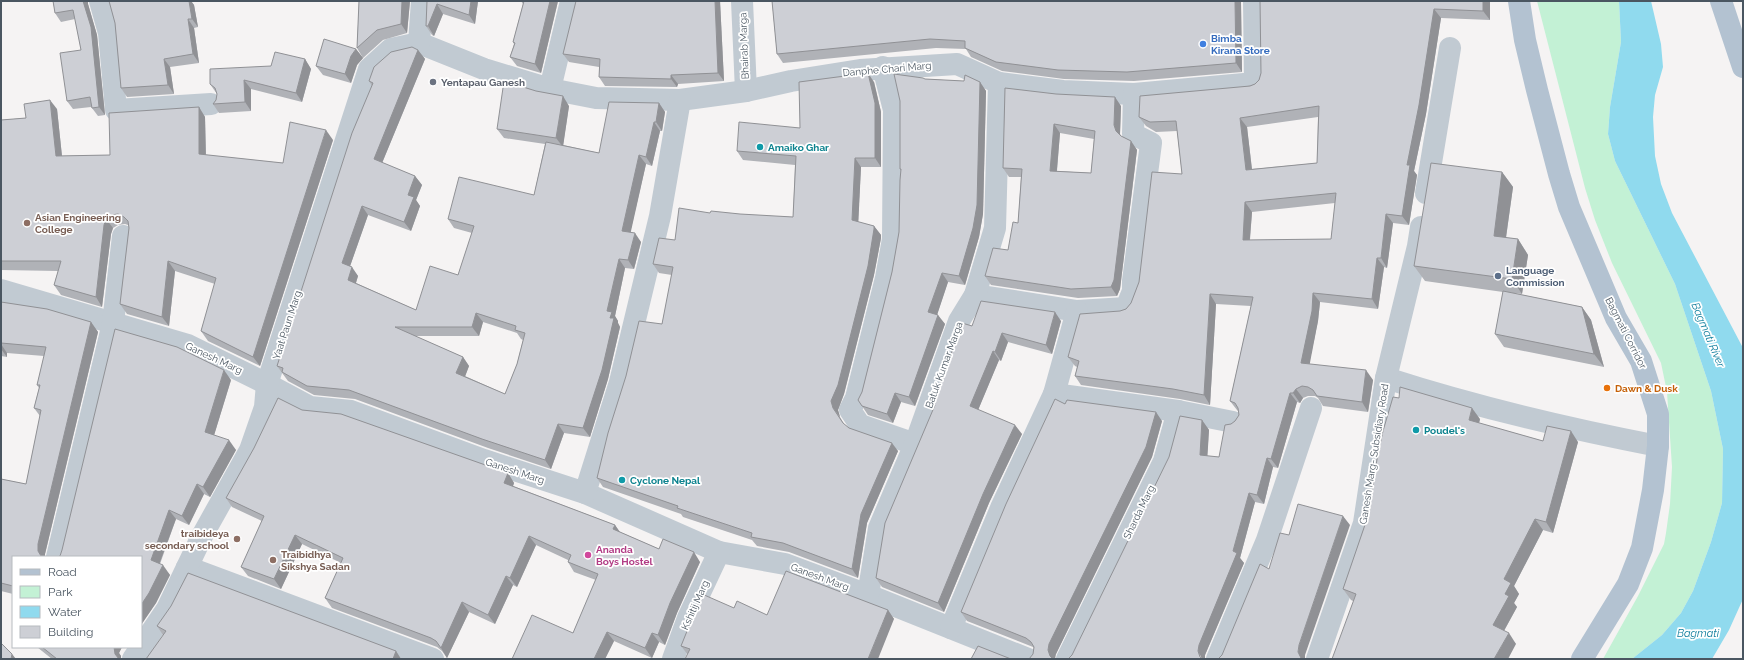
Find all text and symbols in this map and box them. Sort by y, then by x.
street label: Bhairab Marga [737,12,751,80]
place label: Bimba Kirana Store [1211,33,1270,56]
marker: Bimba Kirana Store [1198,39,1208,49]
street label: Danphe Chari Marg [842,60,932,78]
marker: Yentapau Ganesh [428,77,438,87]
place label: Yentapau Ganesh [441,77,525,88]
marker: Amaiko Ghar [755,142,765,152]
place label: Amaiko Ghar [768,142,829,153]
place label: Asian Engineering College [35,212,121,235]
marker: Asian Engineering College [22,218,32,228]
place label: Language Commission [1506,265,1565,288]
marker: Language Commission [1493,271,1503,281]
street label: Yaat Paun Marg [271,289,303,361]
street label: Bagmati Corridor [1603,295,1649,371]
water label: Bagmati River [1689,301,1728,370]
street label: Batuk Kumar Marga [923,320,965,410]
street label: Ganesh Marg [184,340,244,376]
street label: Ganesh Marg- Subsidiary Road [1357,383,1391,525]
marker: Dawn & Dusk [1602,383,1612,393]
place label: Dawn & Dusk [1615,383,1678,394]
marker: Poudel's [1411,425,1421,435]
place label: Poudel's [1424,425,1465,436]
street label: Ganesh Marg [484,456,546,486]
marker: Cyclone Nepal [617,475,627,485]
place label: Cyclone Nepal [630,475,701,486]
street label: Sharda Marg [1121,483,1157,541]
place label: traibideya secondary school [145,528,230,551]
marker: traibideya secondary school [232,534,242,544]
place label: Ananda Boys Hostel [596,544,653,567]
place label: Traibidhya Sikshya Sadan [281,549,350,572]
marker: Ananda Boys Hostel [583,550,593,560]
marker: Traibidhya Sikshya Sadan [268,555,278,565]
legend [12,556,142,648]
street label: Ganesh Marg [789,561,851,593]
text: Road [48,565,77,579]
street label: Kshitij Marg [679,578,711,632]
text: Park [48,585,73,599]
text: Water [48,605,82,619]
text: Building [48,625,94,639]
water label: Bagmati [1677,627,1720,640]

